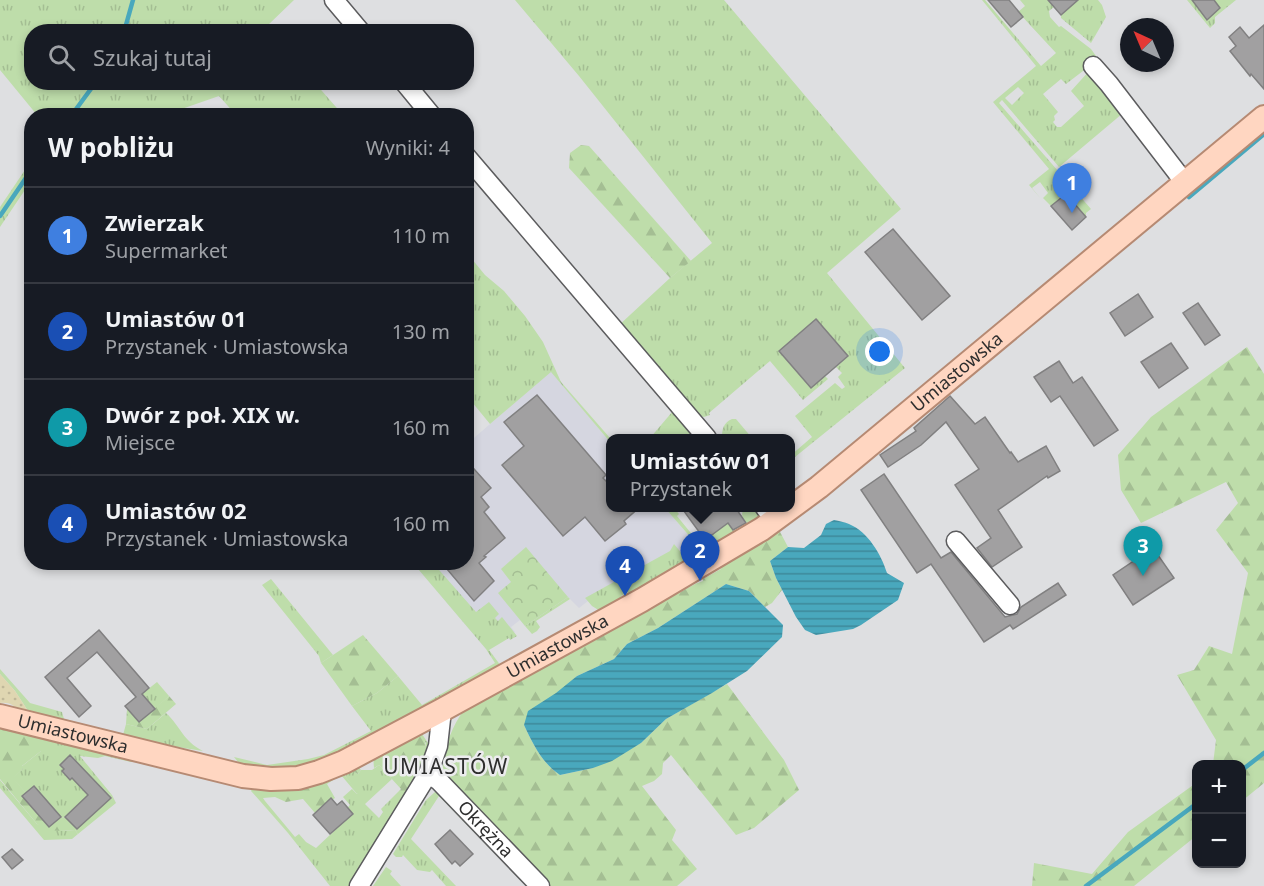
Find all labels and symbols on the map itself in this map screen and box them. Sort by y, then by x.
north arrow [1120,18,1174,72]
pin: 1 [1052,164,1092,213]
street label: Umiastowska [905,326,1007,417]
your location [865,337,894,366]
pin: 3 [1124,526,1162,576]
pin: 2 [680,532,720,581]
pin: 4 [606,546,644,596]
street label: Umiastowska [502,608,612,683]
street label: Umiastowska [15,708,131,758]
district label: UMIASTÓW [383,752,509,780]
street label: Okrężna [453,795,519,862]

